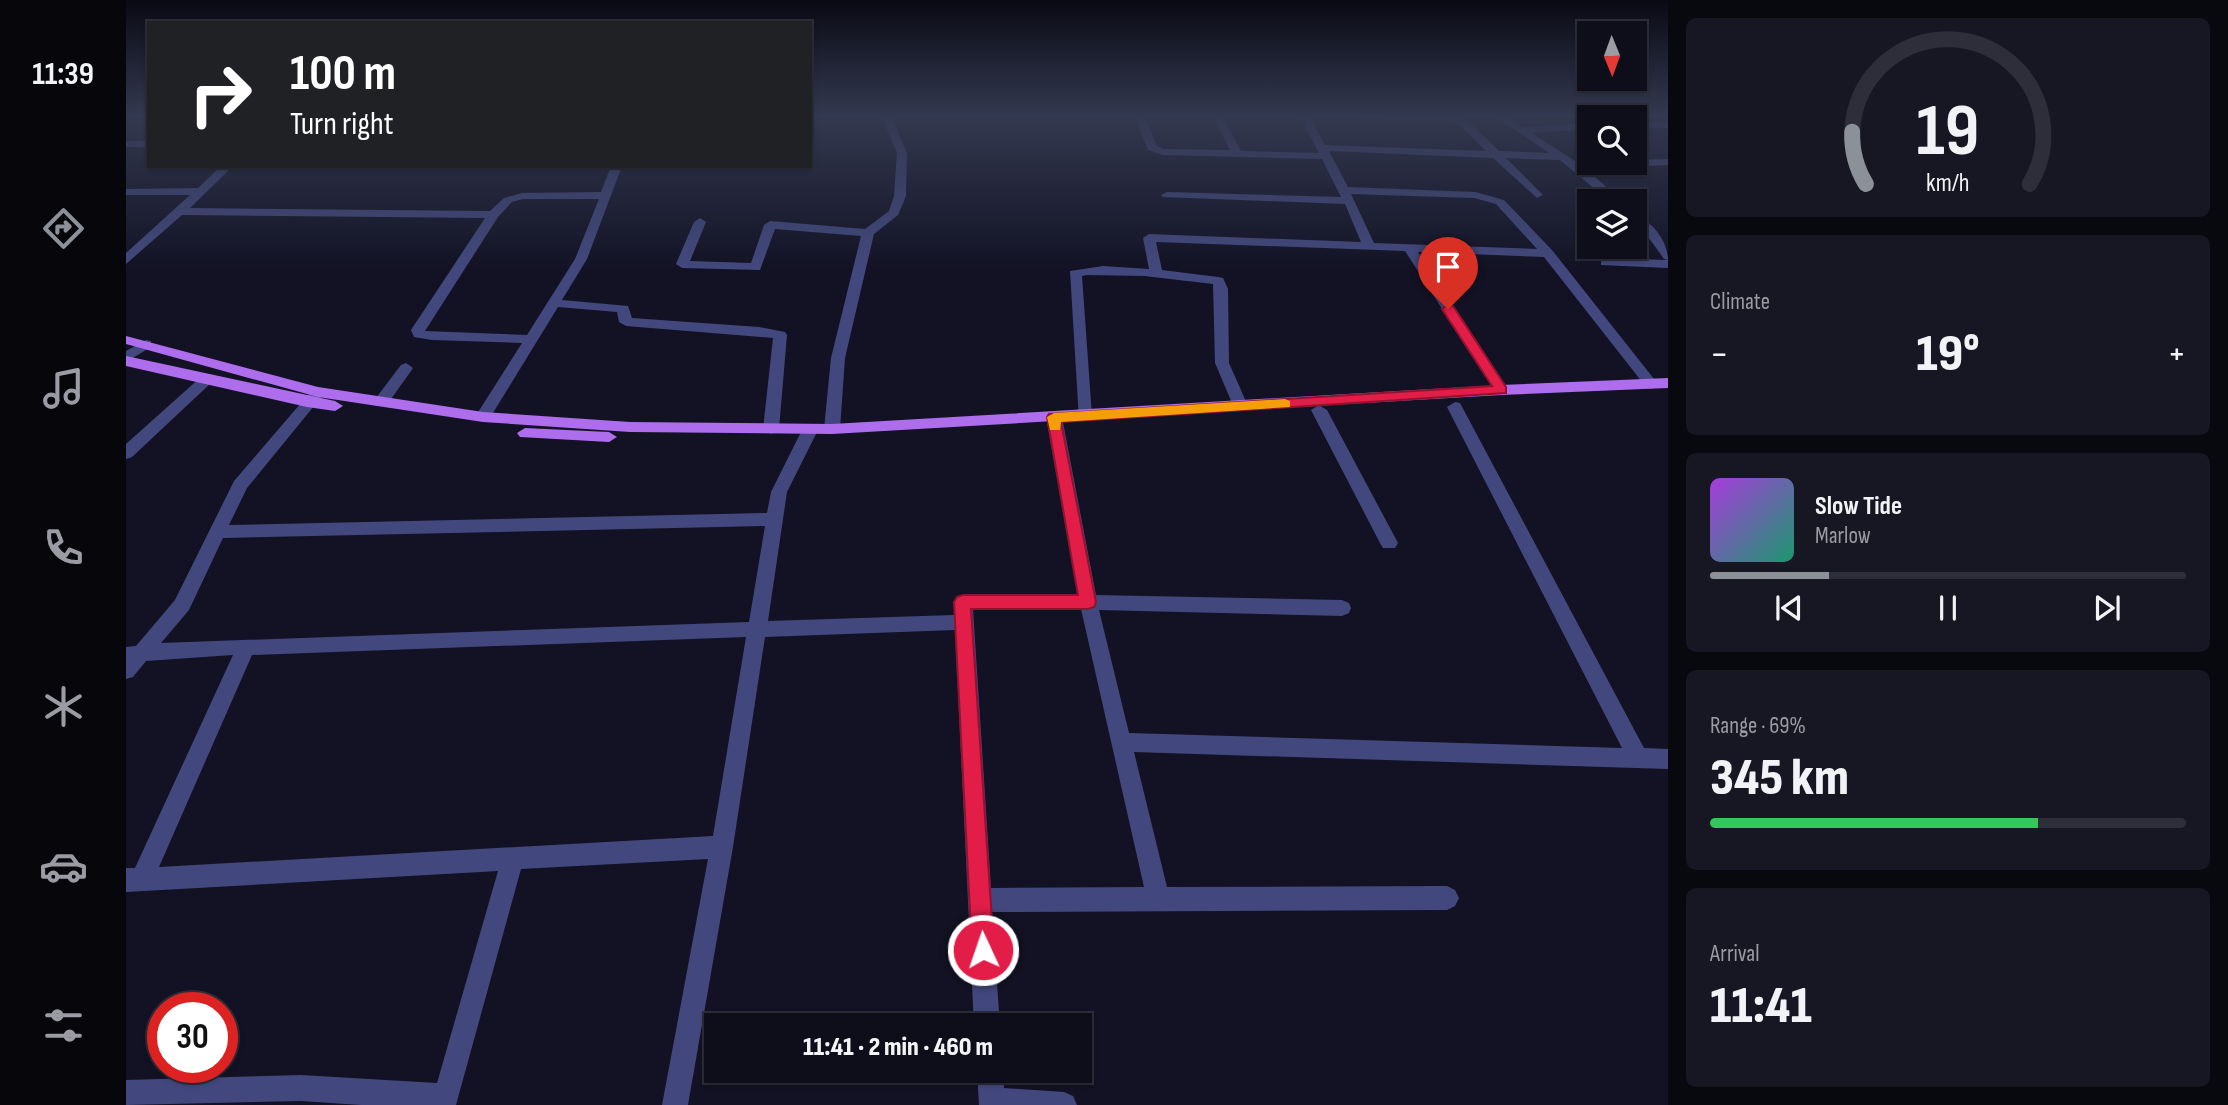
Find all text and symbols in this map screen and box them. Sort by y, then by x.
north arrow [1577,21,1647,91]
map controls [1577,21,1647,259]
text: 100 m [290,45,396,104]
icon: right [175,49,266,140]
text: 11:39 [32,55,94,94]
text: 19 [1916,88,1980,176]
text: Turn right [290,105,394,144]
button: search [1577,105,1647,175]
text: km/h [1926,168,1970,199]
button: layers [1577,189,1647,259]
icon: directions [39,204,88,253]
pin [1418,237,1478,309]
icon: arrive [1429,248,1467,286]
text: Climate [1710,288,1770,316]
text: 19° [1916,323,1980,386]
text: − [1710,332,1729,377]
text: + [2167,332,2186,377]
icon: music [39,364,88,413]
text: Slow Tide [1815,491,1902,522]
text: Marlow [1815,522,1871,550]
icon: phone [39,523,88,572]
icon: previous [1770,589,1808,627]
icon: pause [1929,589,1967,627]
icon: next [2088,589,2126,627]
icon: climate [39,682,88,731]
text: Range · 69% [1710,712,1806,740]
text: 345 km [1710,747,1849,810]
icon: car [39,842,88,891]
position arrow [946,913,1020,987]
text: Arrival [1710,940,1759,968]
text: 11:41 [1710,975,1812,1038]
speed limit sign: 30 [147,992,238,1083]
icon: filters [39,1001,88,1050]
text: 11:41 · 2 min · 460 m [803,1032,993,1063]

